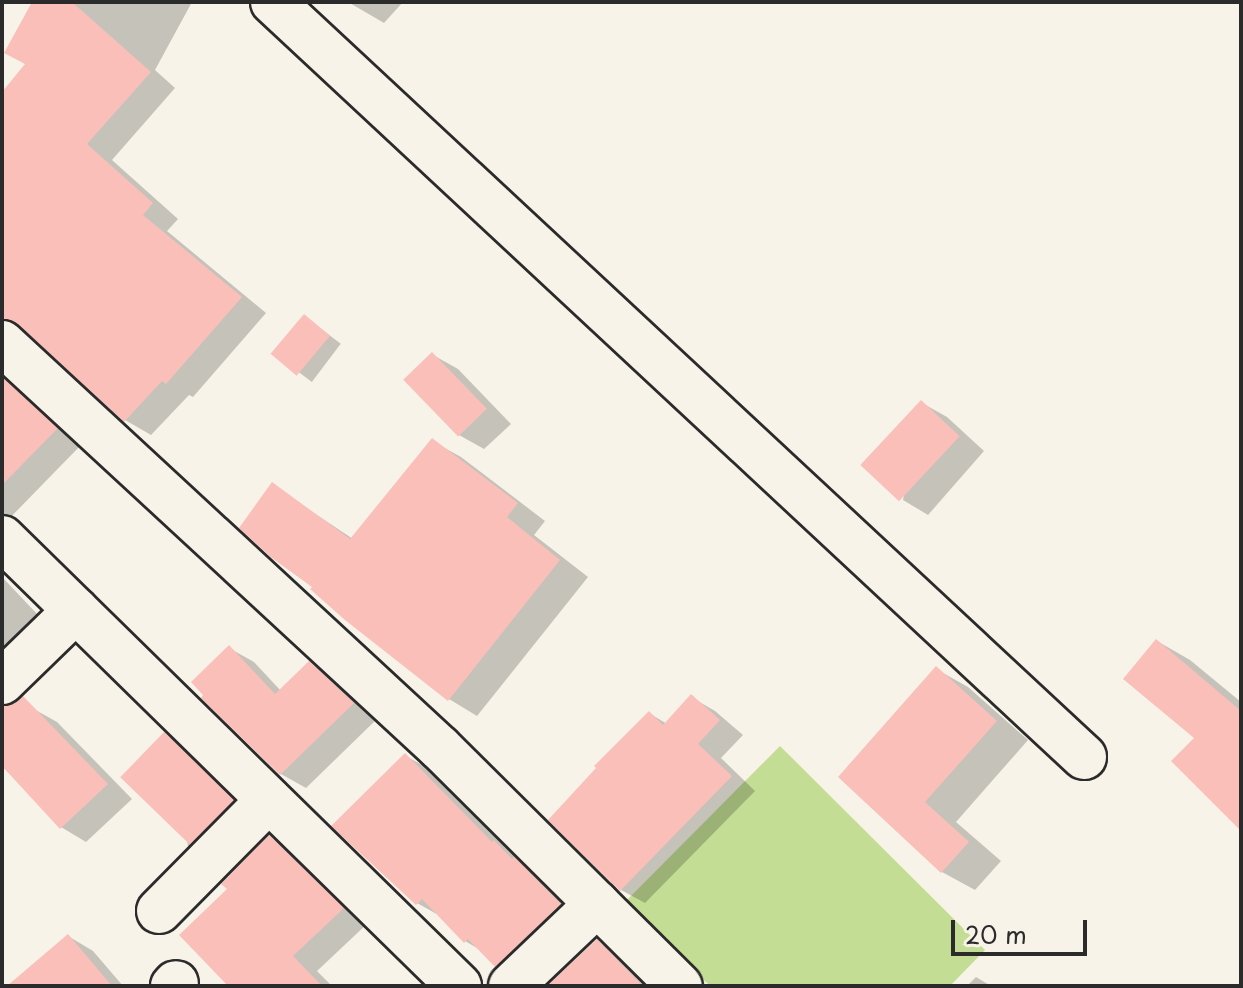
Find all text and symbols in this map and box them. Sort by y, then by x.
scale bar [955,904,1091,954]
text: 20 m [965,916,1027,952]

